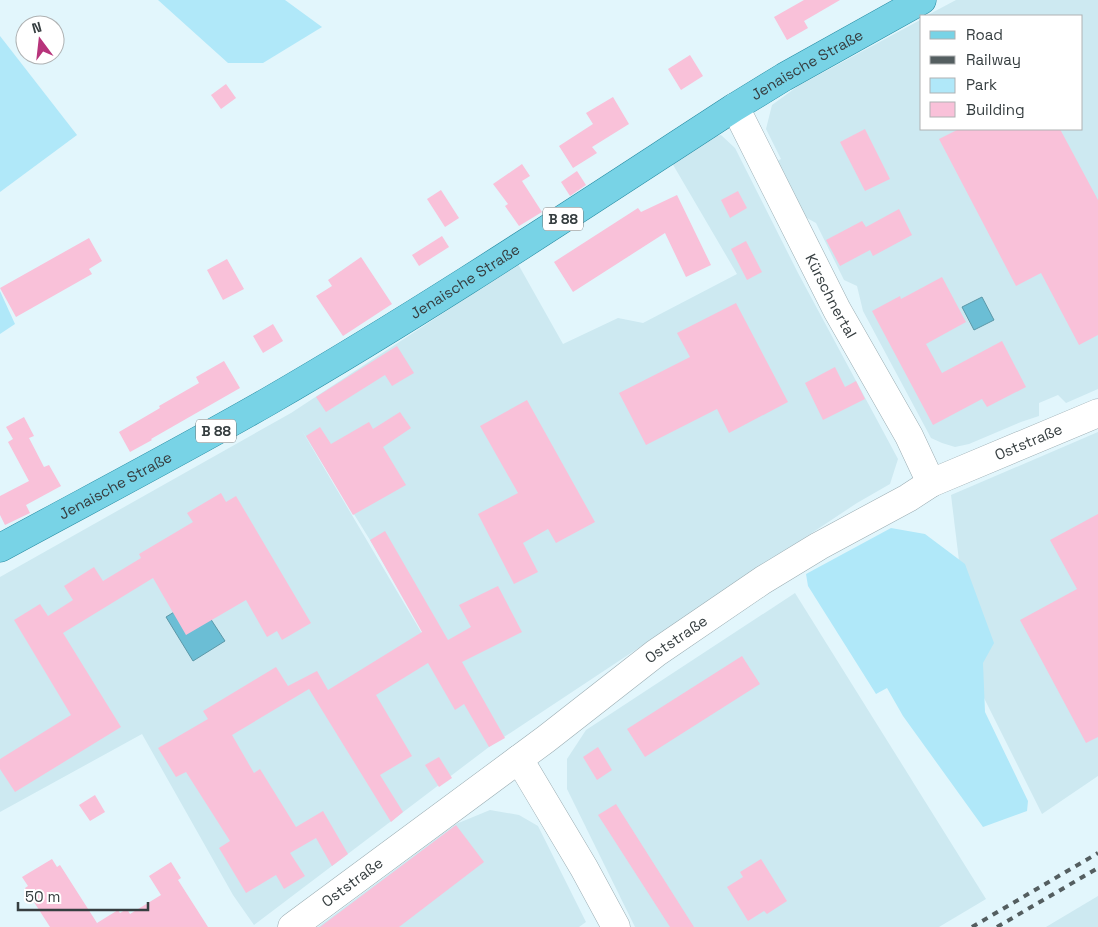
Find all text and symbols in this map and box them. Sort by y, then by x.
north arrow [15,15,65,65]
legend [920,15,1083,130]
text: N [30,18,44,37]
street label: Jenaische Straße [747,25,866,104]
text: Road [966,25,1003,44]
text: Railway [966,50,1021,69]
text: Park [966,75,997,94]
text: Building [966,100,1025,119]
road number: B 88 [543,208,583,230]
street label: Jenaische Straße [406,239,523,323]
street label: Kürschnertal [801,251,861,342]
street label: Oststraße [992,419,1065,464]
road number: B 88 [196,420,236,442]
street label: Jenaische Straße [55,447,175,524]
street label: Oststraße [641,611,711,667]
street label: Oststraße [318,853,387,911]
scale bar [18,880,148,912]
text: 50 m [25,887,60,906]

